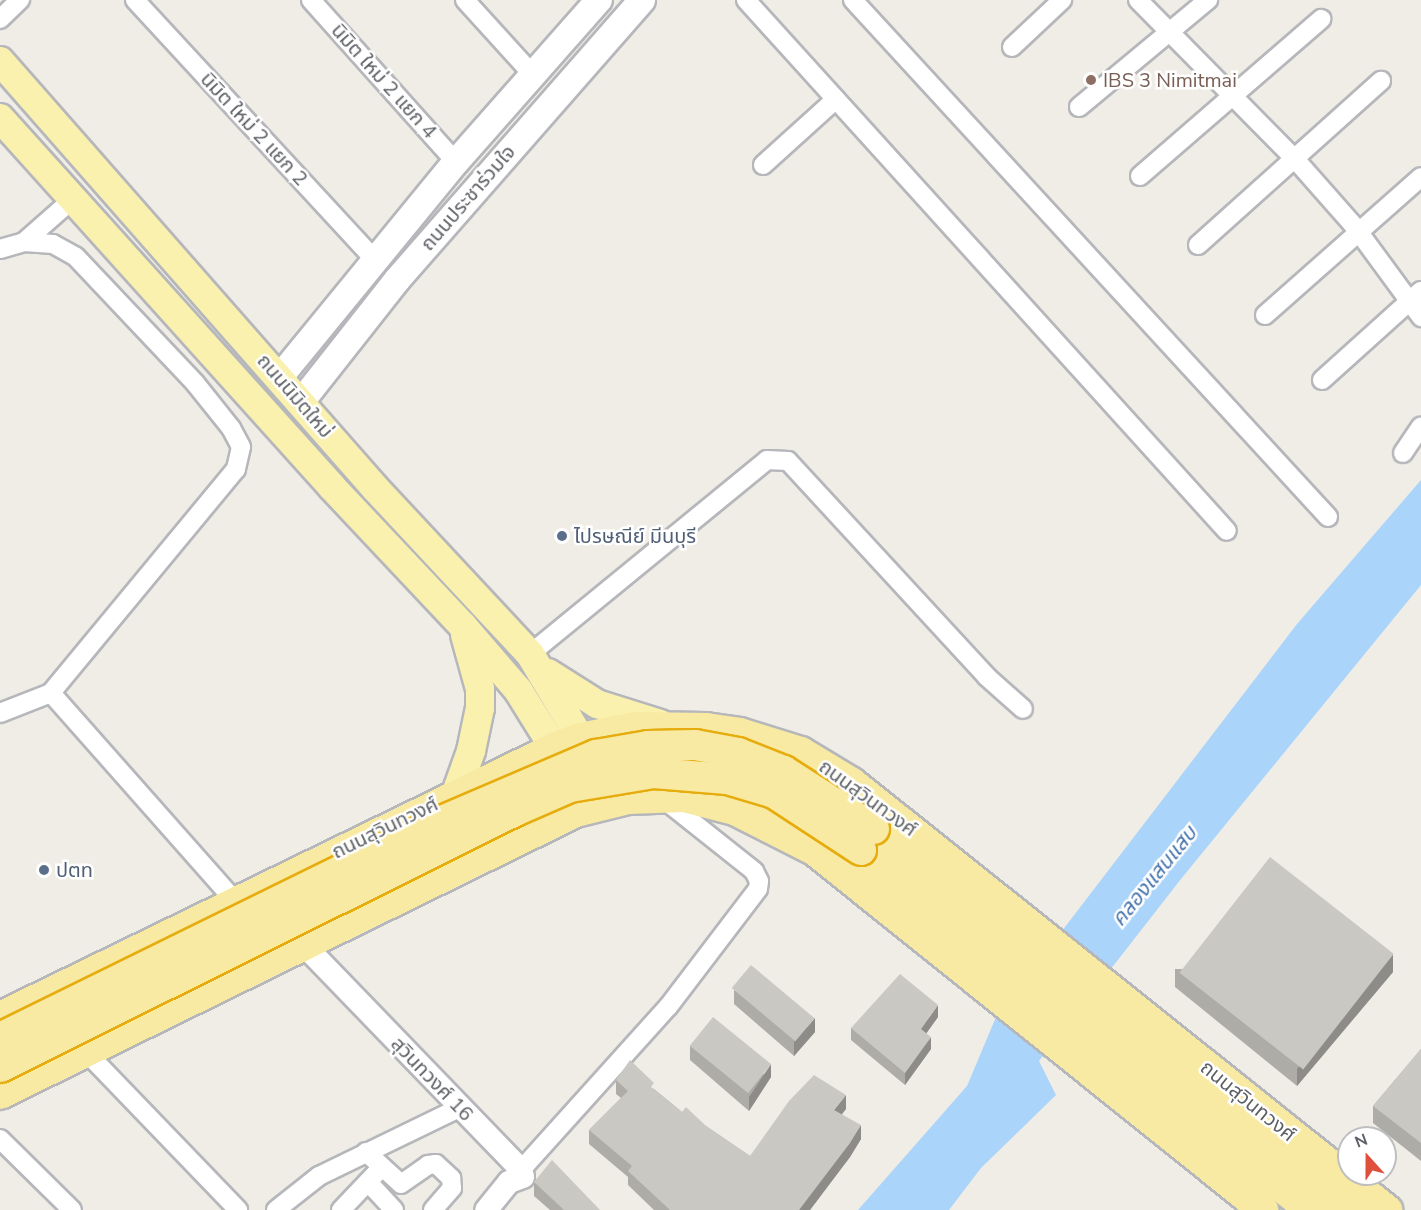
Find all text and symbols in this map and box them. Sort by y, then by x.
street label: นิมิต ใหม่ 2 แยก 4 [326,19,442,143]
street label: นิมิต ใหม่ 2 แยก 2 [195,67,313,191]
place label: IBS 3 Nimitmai [1103,68,1237,92]
marker: IBS 3 Nimitmai [1084,73,1098,87]
street label: ถนนประชาร่วมใจ [416,140,520,256]
street label: ถนนนิมิตใหม่ [252,349,338,443]
place label: ไปรษณีย์ มีนบุรี [574,524,696,548]
marker: ไปรษณีย์ มีนบุรี [555,529,569,543]
street label: ถนนสุวินทวงศ์ [814,754,922,842]
street label: ถนนสุวินทวงศ์ [328,792,442,864]
water label: คลองแสนแสบ [1106,821,1202,931]
place label: ปตท [56,858,93,882]
marker: ปตท [37,863,51,877]
street label: สุวินทวงศ์ 16 [386,1032,478,1126]
street label: ถนนสุวินทวงศ์ [1196,1055,1300,1147]
north arrow [1337,1126,1397,1186]
text: N [1352,1129,1371,1153]

